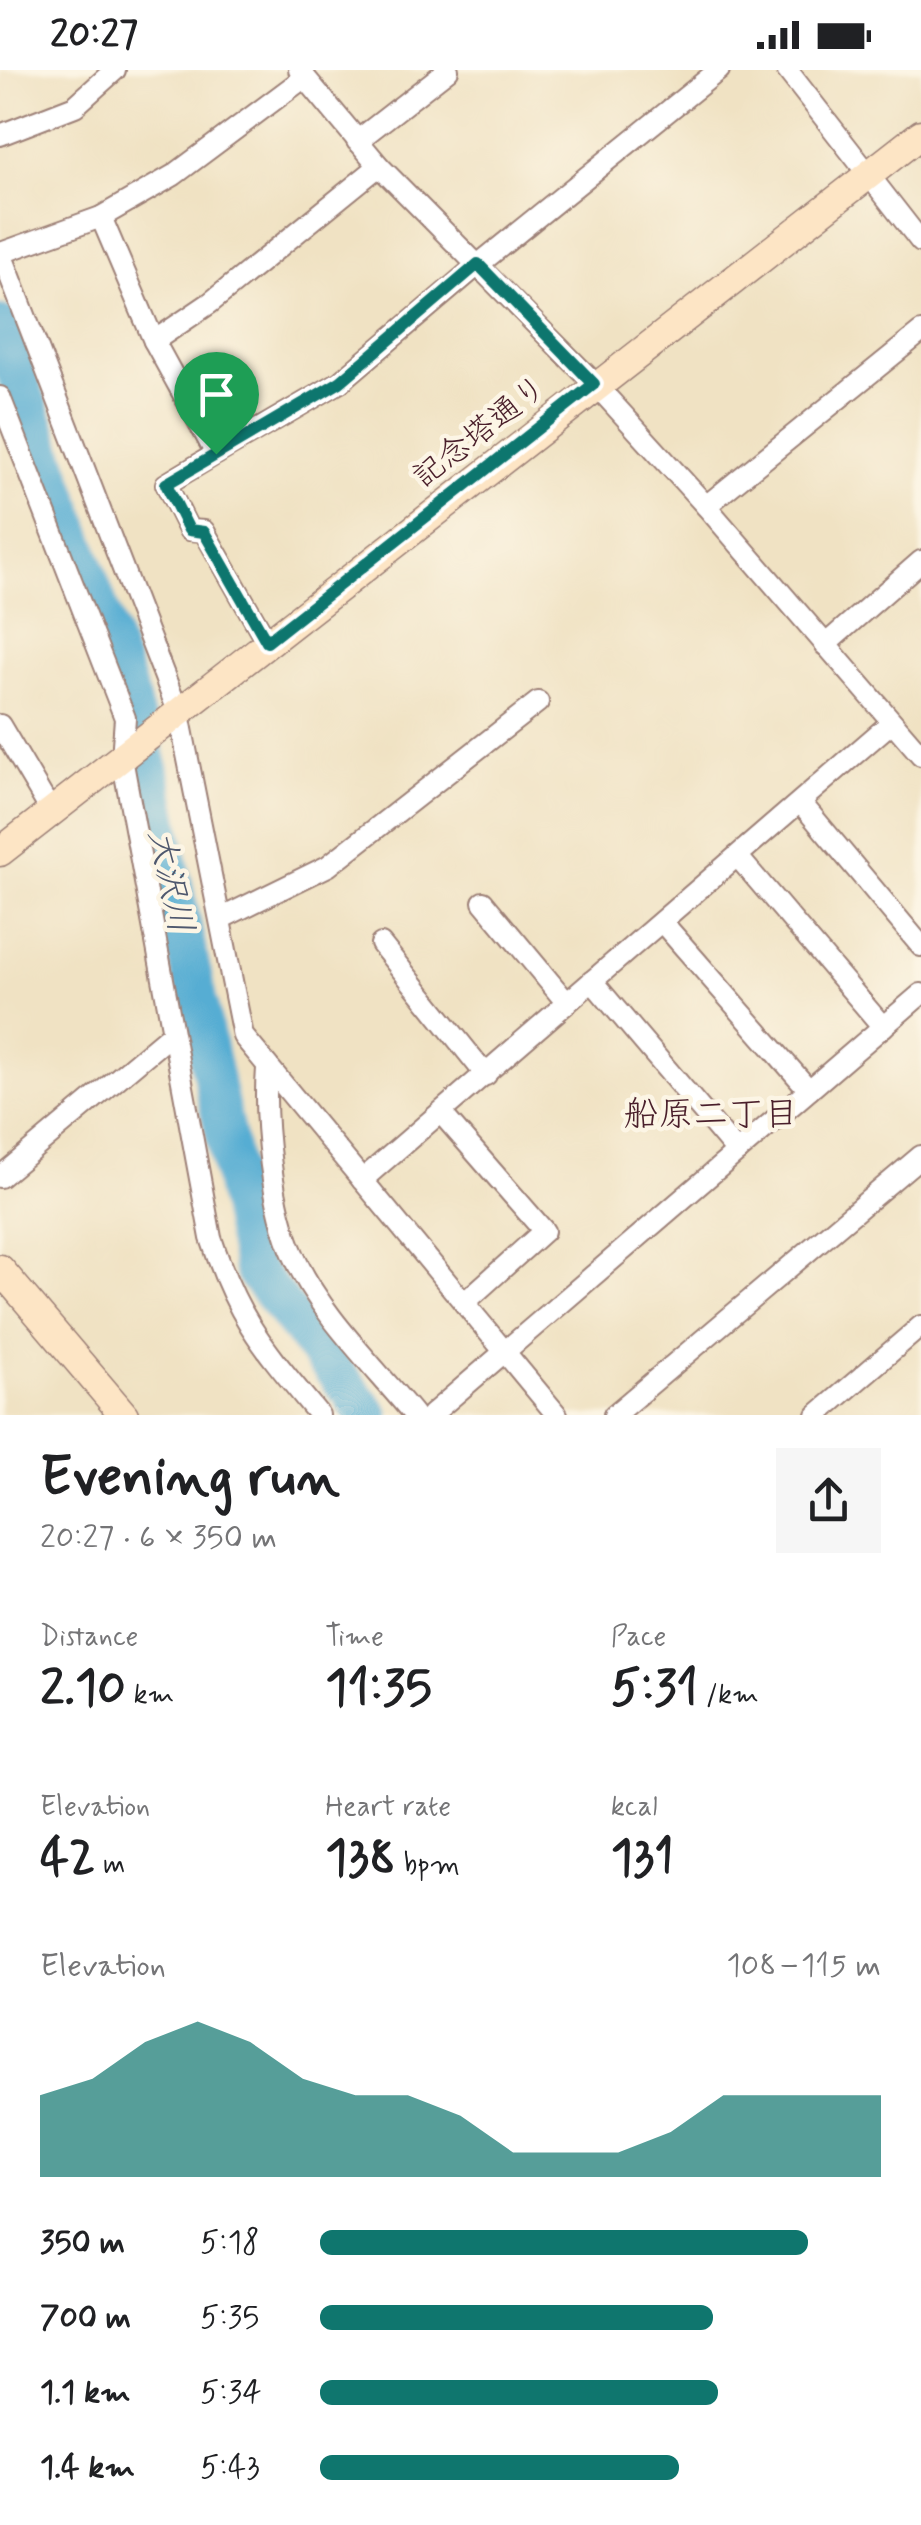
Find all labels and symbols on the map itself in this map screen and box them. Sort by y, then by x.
pin [174,352,259,455]
street label: 記念塔通り [404,367,556,498]
water label: 大沢川 [137,825,203,938]
district label: 船原二丁目 [623,1092,799,1138]

